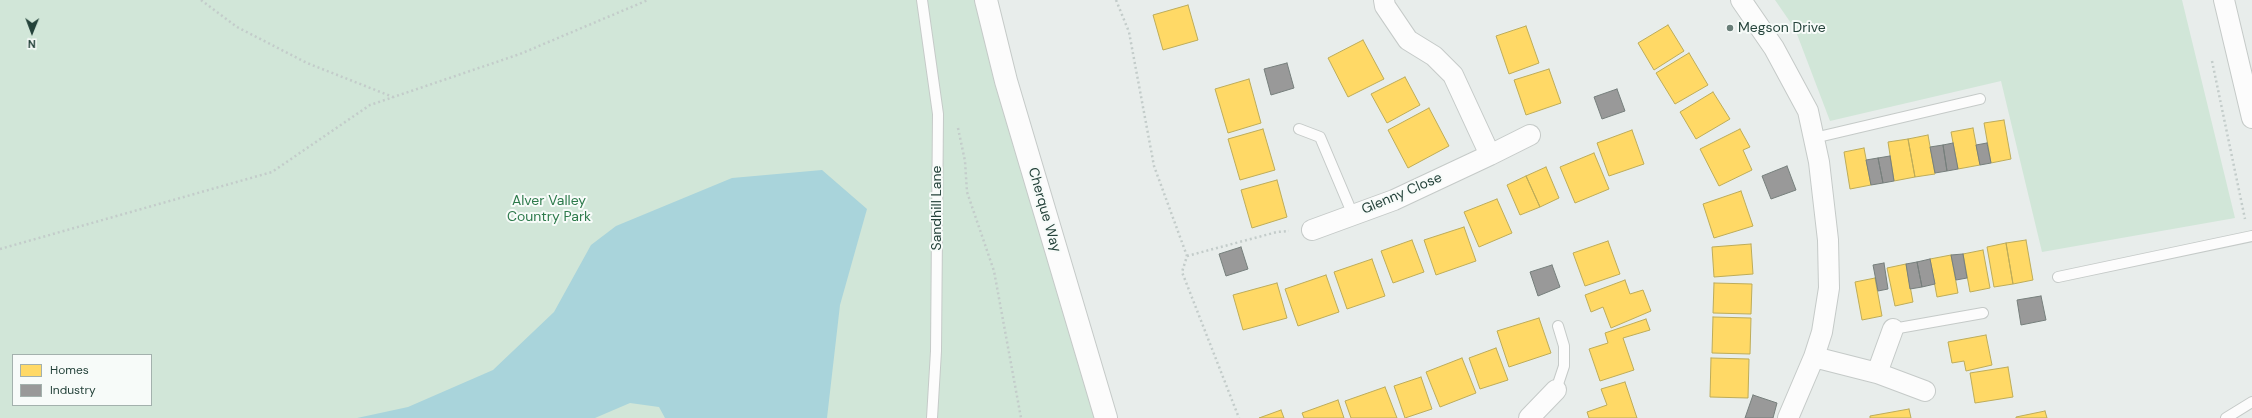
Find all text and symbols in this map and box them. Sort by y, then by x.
north arrow [12,12,52,52]
place label: Megson Drive [1738,20,1826,36]
marker: Megson Drive [1725,23,1735,33]
text: N [28,37,36,51]
street label: Sandhill Lane [929,166,945,250]
street label: Cherque Way [1024,166,1064,254]
street label: Glenny Close [1359,170,1445,218]
park label: Alver Valley Country Park [507,193,591,226]
legend [12,354,152,406]
text: Homes [50,362,89,378]
text: Industry [50,382,96,398]

